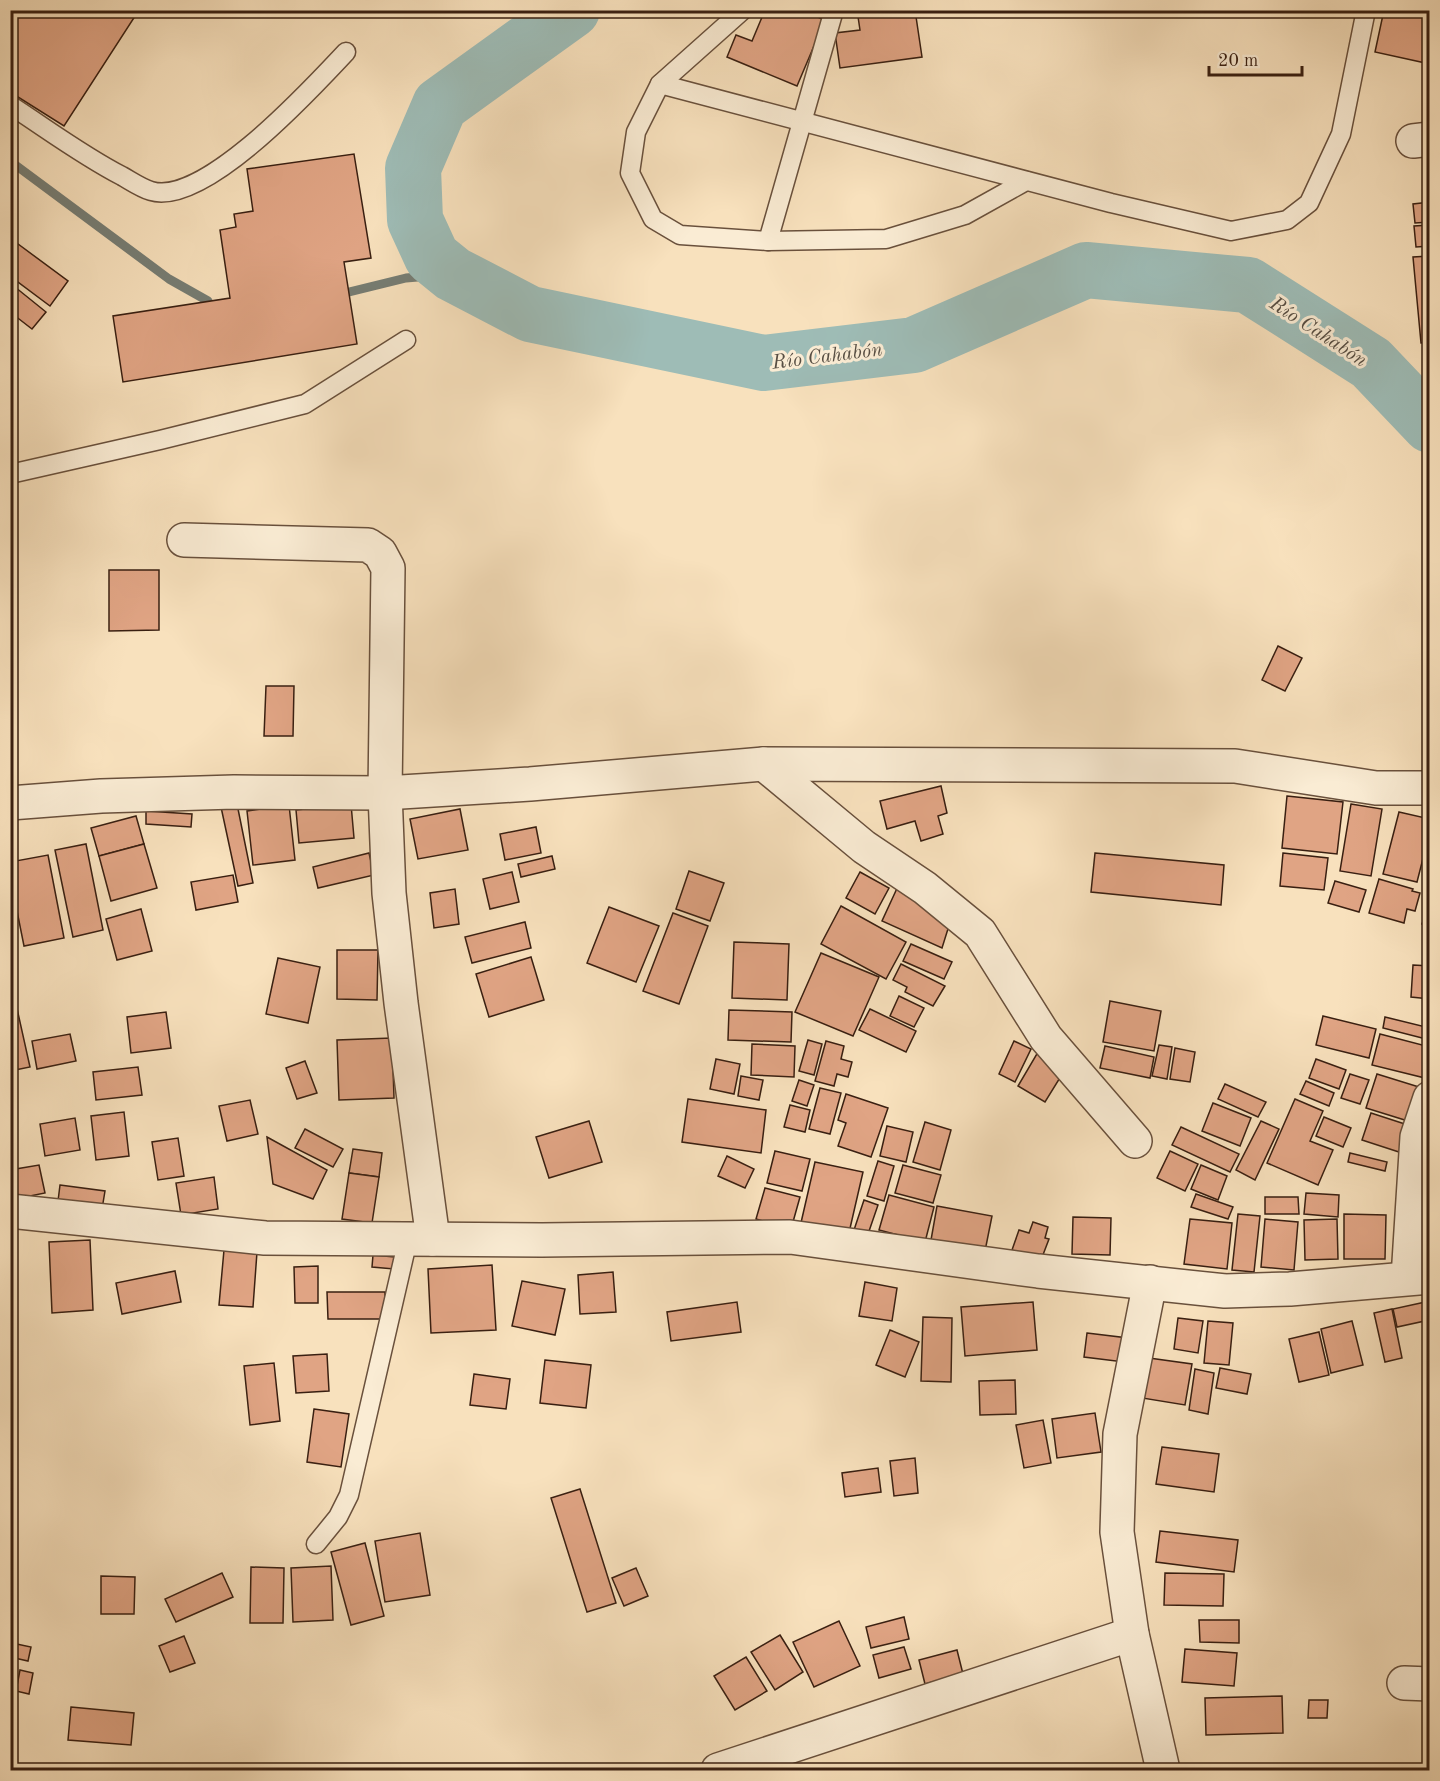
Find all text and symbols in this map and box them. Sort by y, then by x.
scale bar [1209,39,1302,77]
text: 20 m [1218,52,1258,70]
water label: Río Cahabón [1265,293,1370,371]
water label: Río Cahabón [770,340,884,374]

